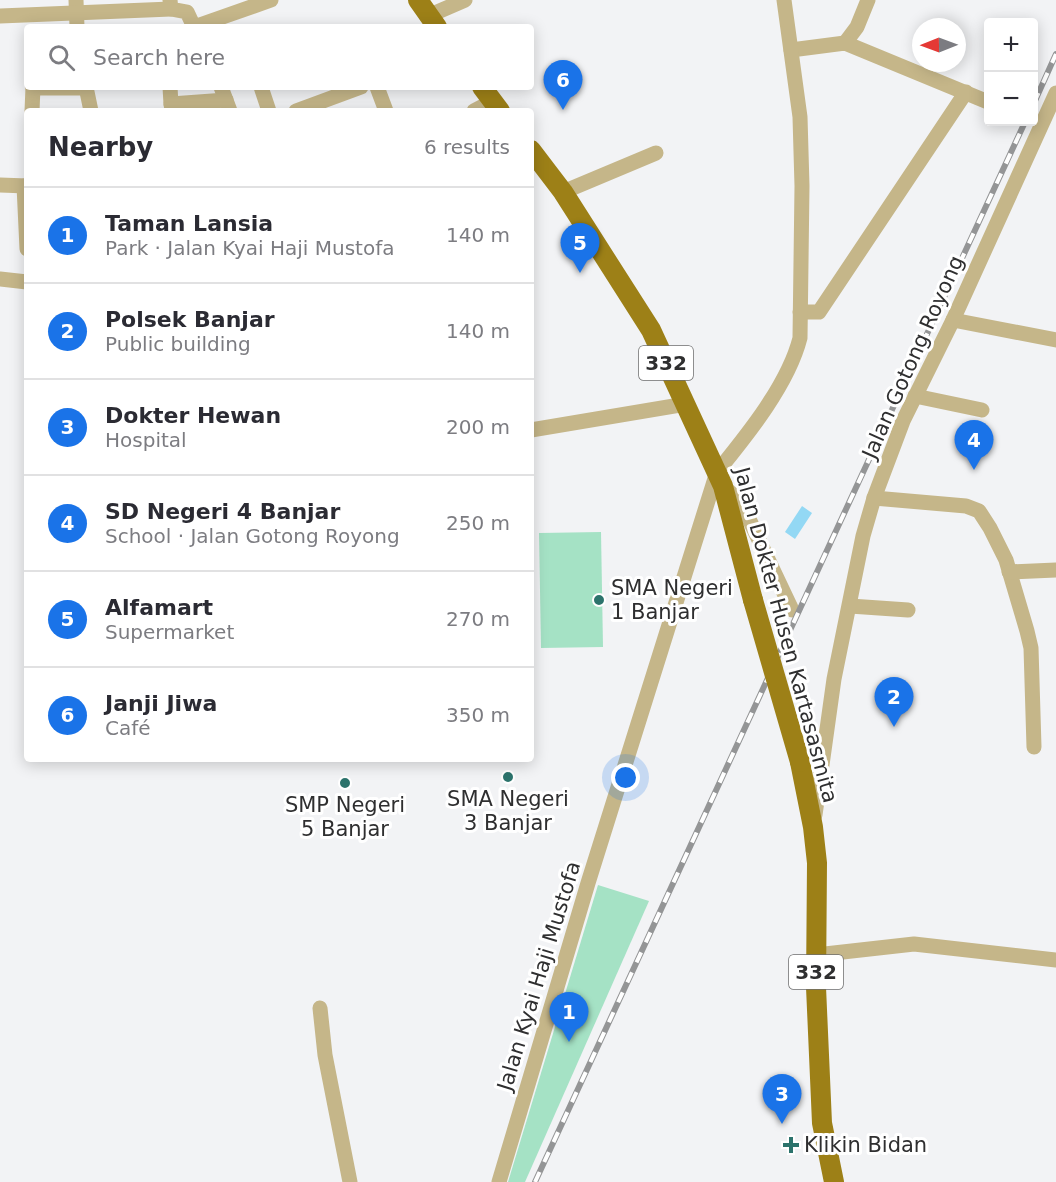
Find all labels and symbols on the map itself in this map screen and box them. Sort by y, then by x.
north arrow [912,18,966,72]
pin: 6 [544,60,582,110]
pin: 5 [560,224,600,273]
street label: Jalan Gotong Royong [857,252,969,464]
road number: 332 [639,346,693,380]
pin: 4 [954,420,994,470]
street label: Jalan Dokter Husen Kartasasmita [729,463,842,805]
place label: SMA Negeri 1 Banjar [611,576,733,624]
marker: SMA Negeri 1 Banjar [592,593,606,607]
pin: 2 [874,678,914,727]
your location [611,763,640,792]
marker: SMA Negeri 3 Banjar [501,770,515,784]
marker: SMP Negeri 5 Banjar [338,776,352,790]
place label: SMA Negeri 3 Banjar [447,787,569,835]
place label: SMP Negeri 5 Banjar [285,793,405,841]
street label: Jalan Kyai Haji Mustofa [492,858,585,1095]
road number: 332 [789,955,843,989]
pin: 1 [550,992,588,1042]
pin: 3 [762,1074,802,1124]
place label: Klikin Bidan [804,1133,927,1157]
marker: Klikin Bidan [782,1136,800,1154]

